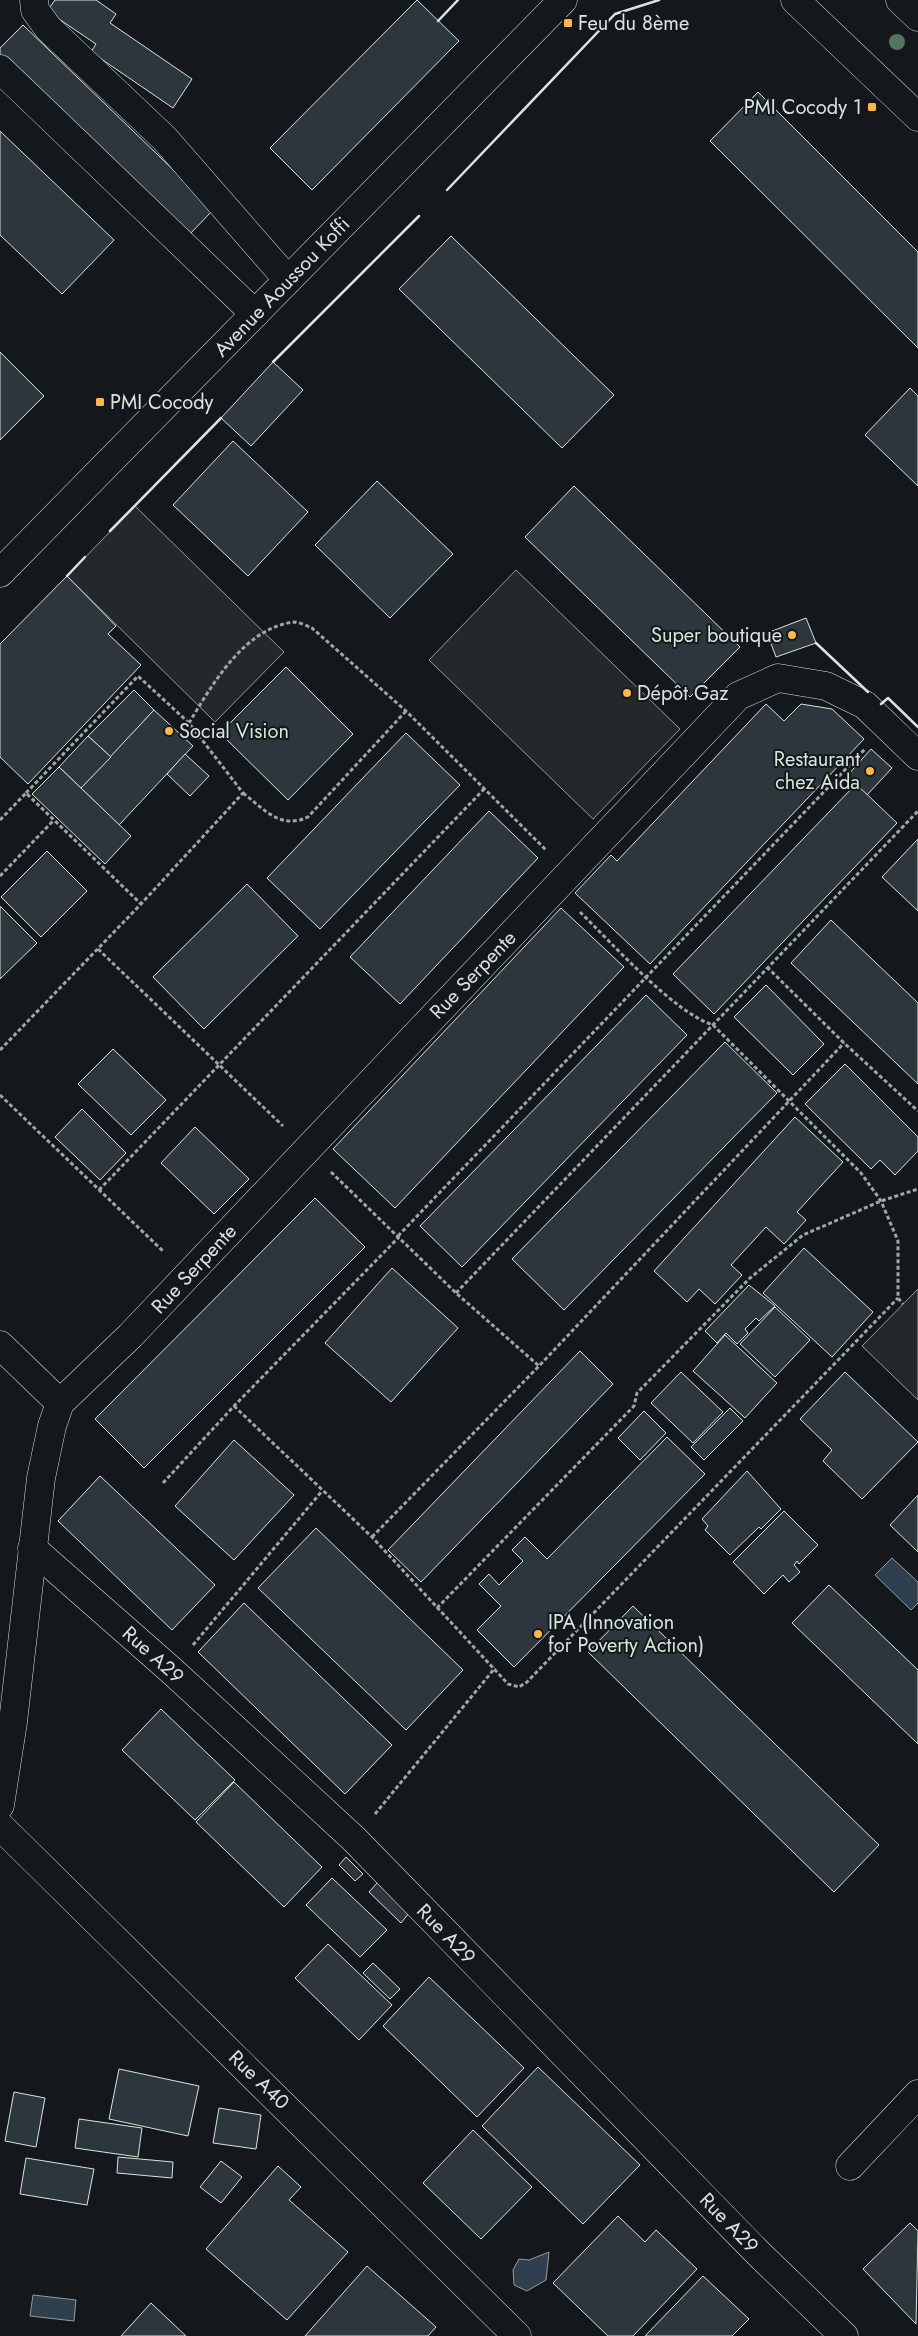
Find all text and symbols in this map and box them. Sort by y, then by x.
place label: Feu du 8ème [578,9,689,38]
marker: Feu du 8ème [562,17,574,29]
place label: PMI Cocody 1 [744,93,862,122]
marker: PMI Cocody 1 [866,101,878,113]
street label: Avenue Aoussou Koffi [207,210,357,364]
place label: PMI Cocody [110,388,214,417]
marker: PMI Cocody [94,396,106,408]
place label: Super boutique [651,621,782,650]
marker: Super boutique [786,629,798,641]
place label: Dépôt Gaz [637,679,728,708]
marker: Dépôt Gaz [621,687,633,699]
place label: Social Vision [179,717,289,746]
marker: Social Vision [163,725,175,737]
place label: Restaurant chez Aida [774,745,860,797]
marker: Restaurant chez Aida [864,765,876,777]
street label: Rue Serpente [423,924,523,1026]
street label: Rue Serpente [145,1218,243,1320]
place label: IPA (Innovation for Poverty Action) [548,1608,704,1660]
street label: Rue A29 [116,1619,190,1691]
marker: IPA (Innovation for Poverty Action) [532,1628,544,1640]
street label: Rue A29 [410,1897,482,1971]
street label: Rue A40 [222,2044,296,2116]
street label: Rue A29 [693,2186,765,2260]

